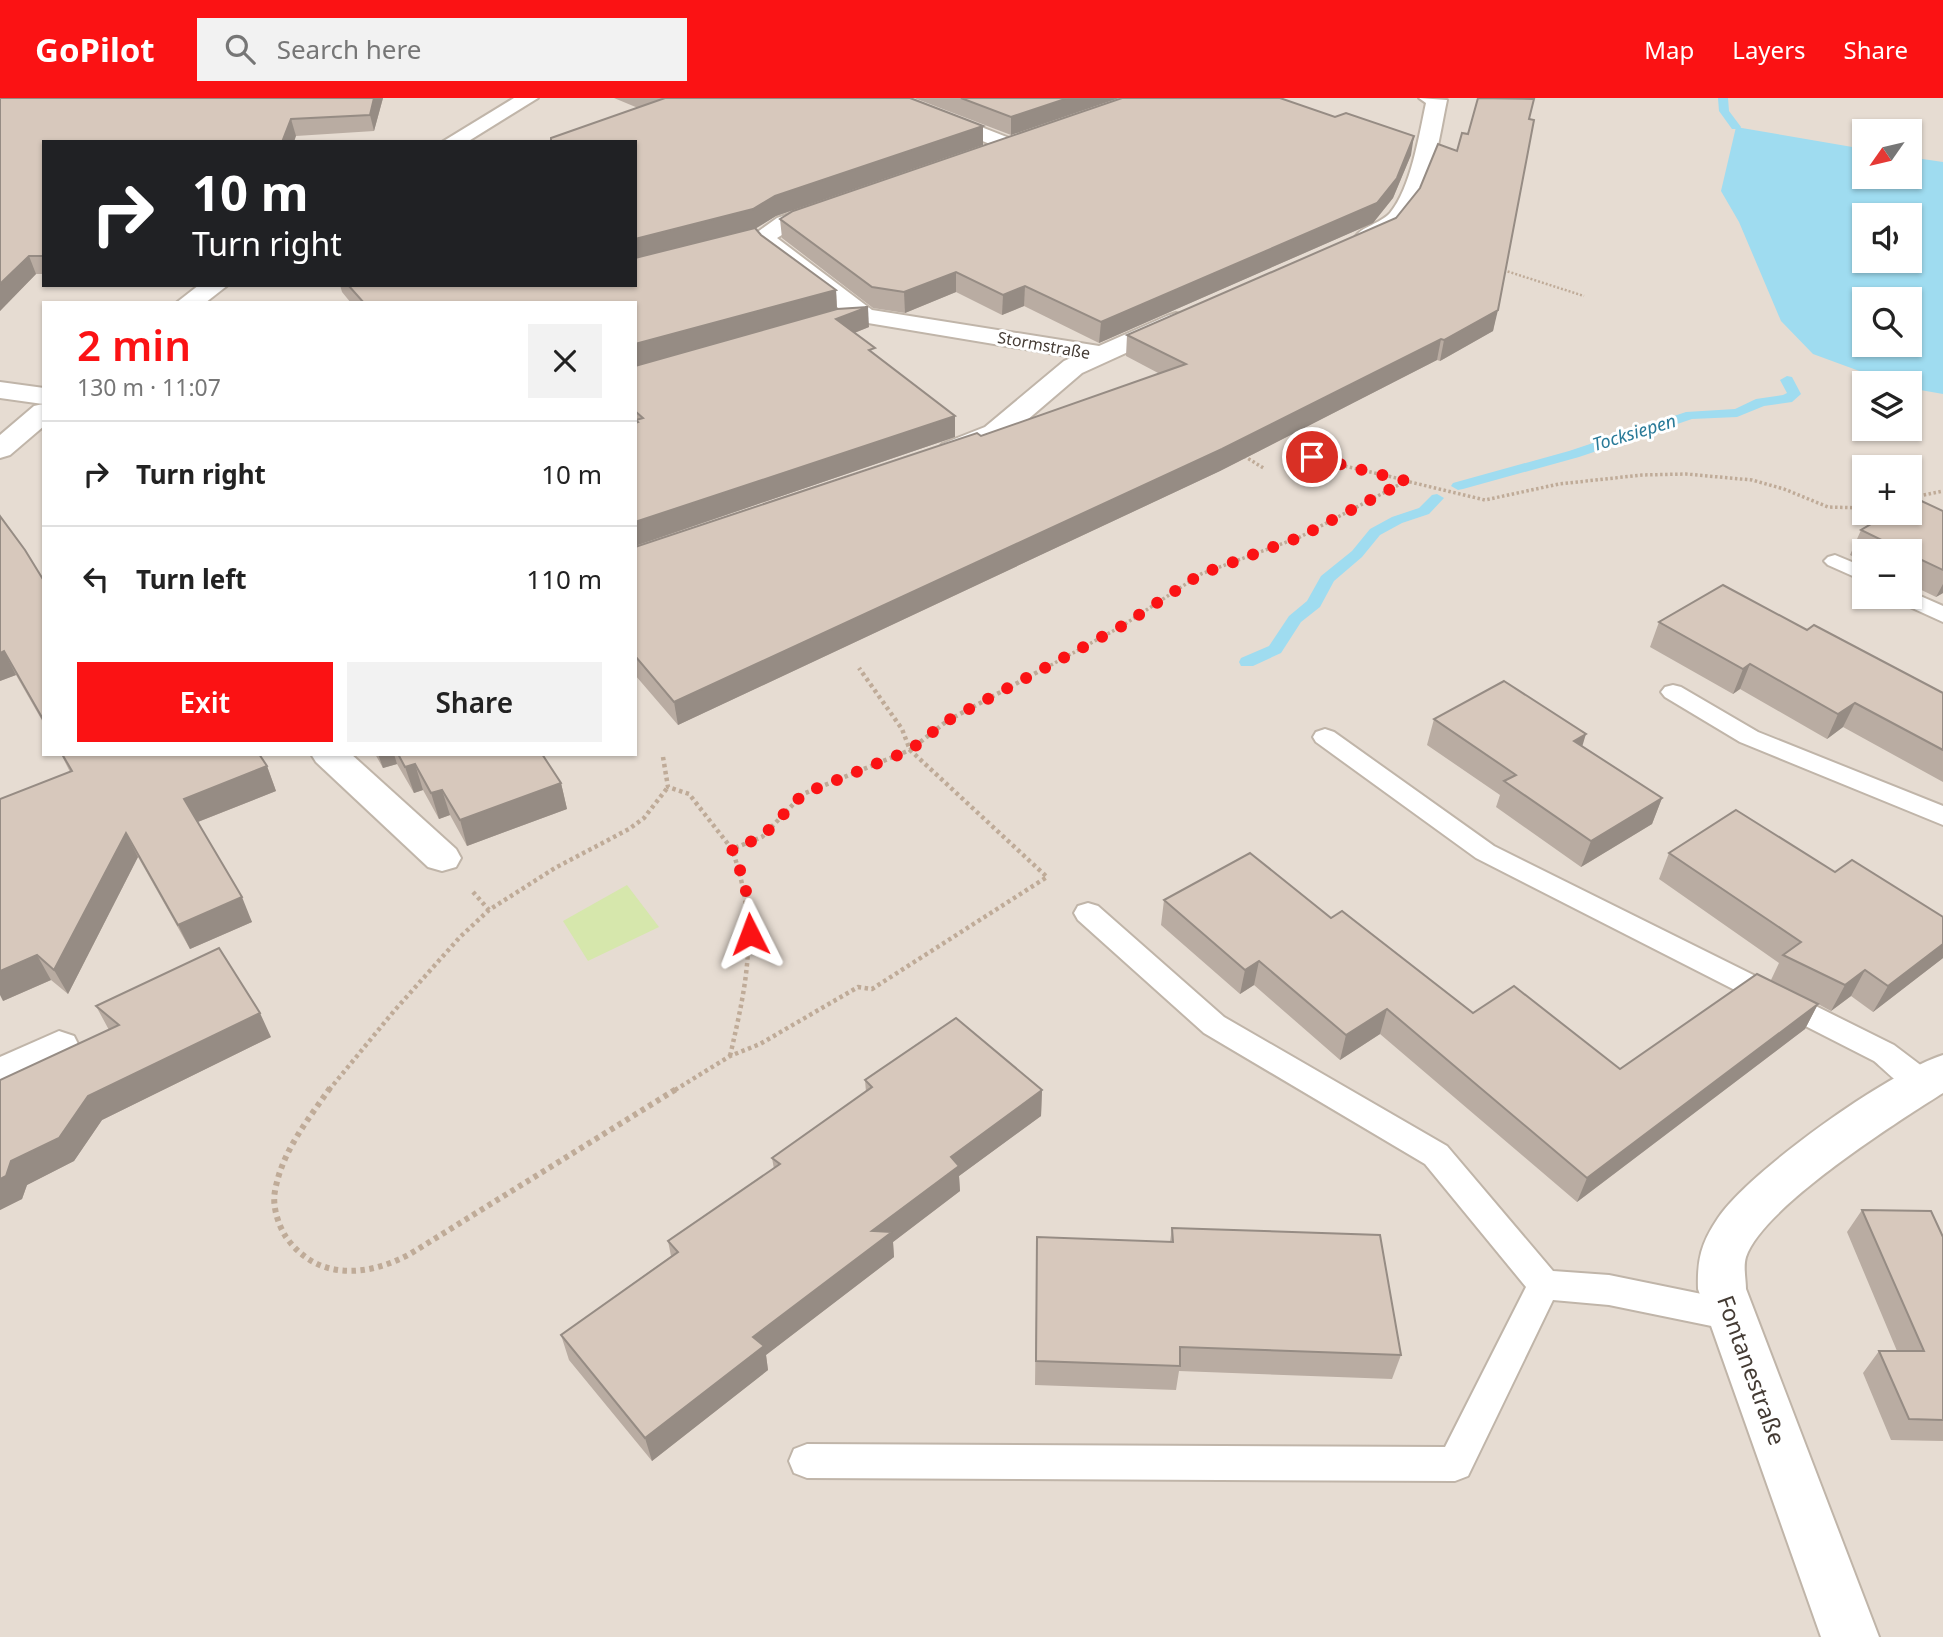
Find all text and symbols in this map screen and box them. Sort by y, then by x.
search box [197,18,687,81]
text: GoPilot [35,27,155,72]
icon: search [221,30,259,68]
text: Search here [277,31,421,67]
text: Map [1644,33,1694,66]
text: Layers [1732,33,1806,66]
text: Share [1844,33,1908,66]
north arrow [1852,119,1922,189]
map controls [1852,119,1922,609]
text: 10 m [192,159,309,225]
icon: right [77,168,168,259]
button: sound [1852,203,1922,273]
text: Turn right [192,222,342,265]
button: search [1852,287,1922,357]
text: 2 min [77,316,191,373]
button: close [528,324,602,398]
street label: Stormstraße [996,326,1092,364]
text: 130 m · 11:07 [77,371,221,403]
button: layers [1852,371,1922,441]
water label: Tocksiepen [1589,408,1679,456]
pin [1282,427,1342,487]
icon: arrive [1293,438,1331,476]
icon: right [77,455,115,493]
button: + [1852,455,1922,525]
text: Turn right [136,456,266,492]
text: 10 m [541,456,602,492]
button: − [1852,539,1922,609]
icon: left [77,560,115,598]
text: Turn left [136,561,247,597]
text: 110 m [526,561,602,597]
button: Exit [77,662,333,742]
button: Share [347,662,602,742]
position arrow [713,897,787,971]
street label: Fontanestraße [1710,1291,1794,1449]

